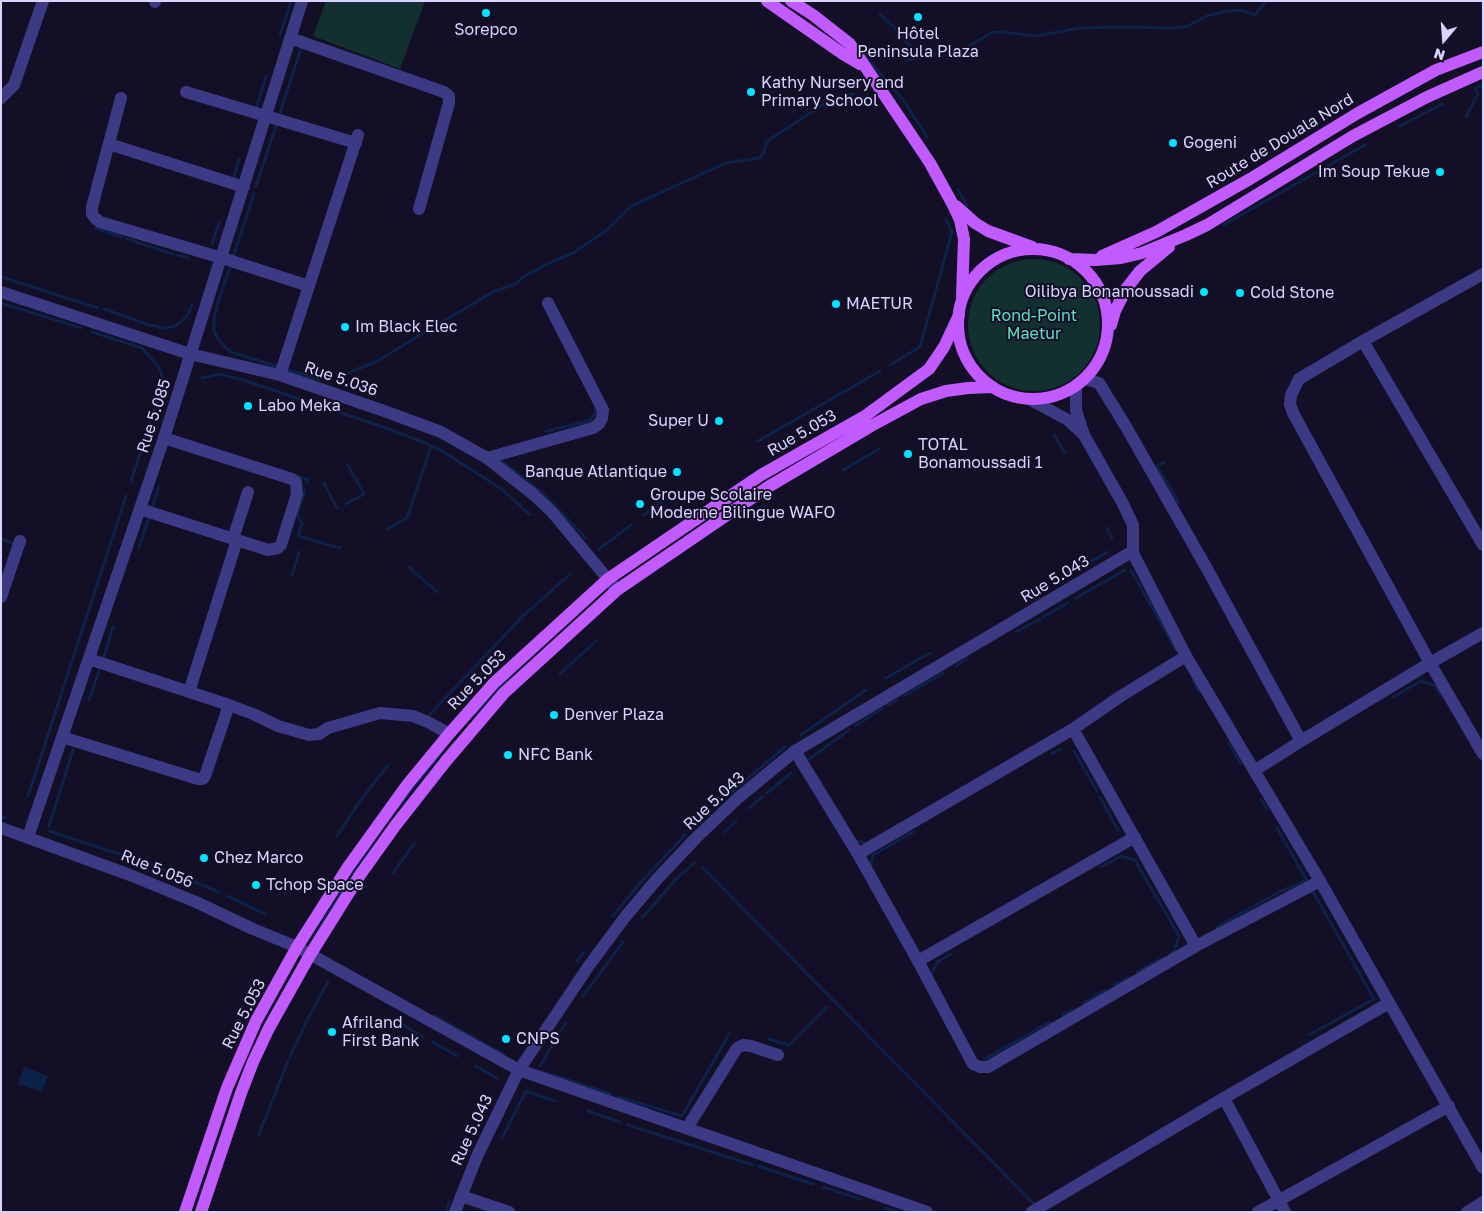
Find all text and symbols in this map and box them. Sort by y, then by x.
marker: Sorepco [480,7,492,19]
marker: Hôtel Peninsula Plaza [912,11,924,23]
north arrow [1419,15,1469,65]
place label: Sorepco [454,20,518,40]
place label: Hôtel Peninsula Plaza [857,24,979,62]
text: N [1432,45,1447,64]
place label: Kathy Nursery and Primary School [761,73,904,111]
marker: Kathy Nursery and Primary School [745,86,757,98]
street label: Route de Douala Nord [1203,89,1357,193]
place label: Gogeni [1183,133,1237,153]
marker: Gogeni [1167,137,1179,149]
place label: Im Soup Tekue [1318,162,1430,182]
marker: Im Soup Tekue [1434,166,1446,178]
place label: Oilibya Bonamoussadi [1025,282,1194,302]
place label: Cold Stone [1250,283,1334,303]
marker: Oilibya Bonamoussadi [1198,286,1210,298]
marker: Cold Stone [1234,287,1246,299]
place label: MAETUR [846,294,913,314]
marker: MAETUR [830,298,842,310]
park label: Rond-Point Maetur [991,306,1077,344]
place label: Im Black Elec [355,317,458,337]
marker: Im Black Elec [339,321,351,333]
street label: Rue 5.036 [302,357,380,401]
street label: Rue 5.085 [133,377,175,455]
place label: Labo Meka [258,396,341,416]
marker: Labo Meka [242,400,254,412]
street label: Rue 5.053 [764,406,840,460]
place label: Super U [648,411,709,431]
marker: Super U [713,415,725,427]
place label: TOTAL Bonamoussadi 1 [918,435,1043,473]
marker: TOTAL Bonamoussadi 1 [902,448,914,460]
place label: Banque Atlantique [525,462,667,482]
marker: Banque Atlantique [671,466,683,478]
place label: Groupe Scolaire Moderne Bilingue WAFO [650,485,835,523]
marker: Groupe Scolaire Moderne Bilingue WAFO [634,498,646,510]
street label: Rue 5.043 [1017,551,1093,607]
street label: Rue 5.053 [444,646,510,714]
place label: Denver Plaza [564,705,664,725]
marker: Denver Plaza [548,709,560,721]
place label: NFC Bank [518,745,593,765]
marker: NFC Bank [502,749,514,761]
street label: Rue 5.043 [679,768,749,834]
street label: Rue 5.056 [118,846,196,892]
place label: Chez Marco [214,848,303,868]
marker: Chez Marco [198,852,210,864]
place label: Tchop Space [266,875,364,895]
marker: Tchop Space [250,879,262,891]
street label: Rue 5.053 [218,976,270,1052]
place label: Afriland First Bank [342,1013,420,1051]
marker: Afriland First Bank [326,1026,338,1038]
place label: CNPS [516,1029,560,1049]
marker: CNPS [500,1033,512,1045]
street label: Rue 5.043 [447,1091,497,1169]

